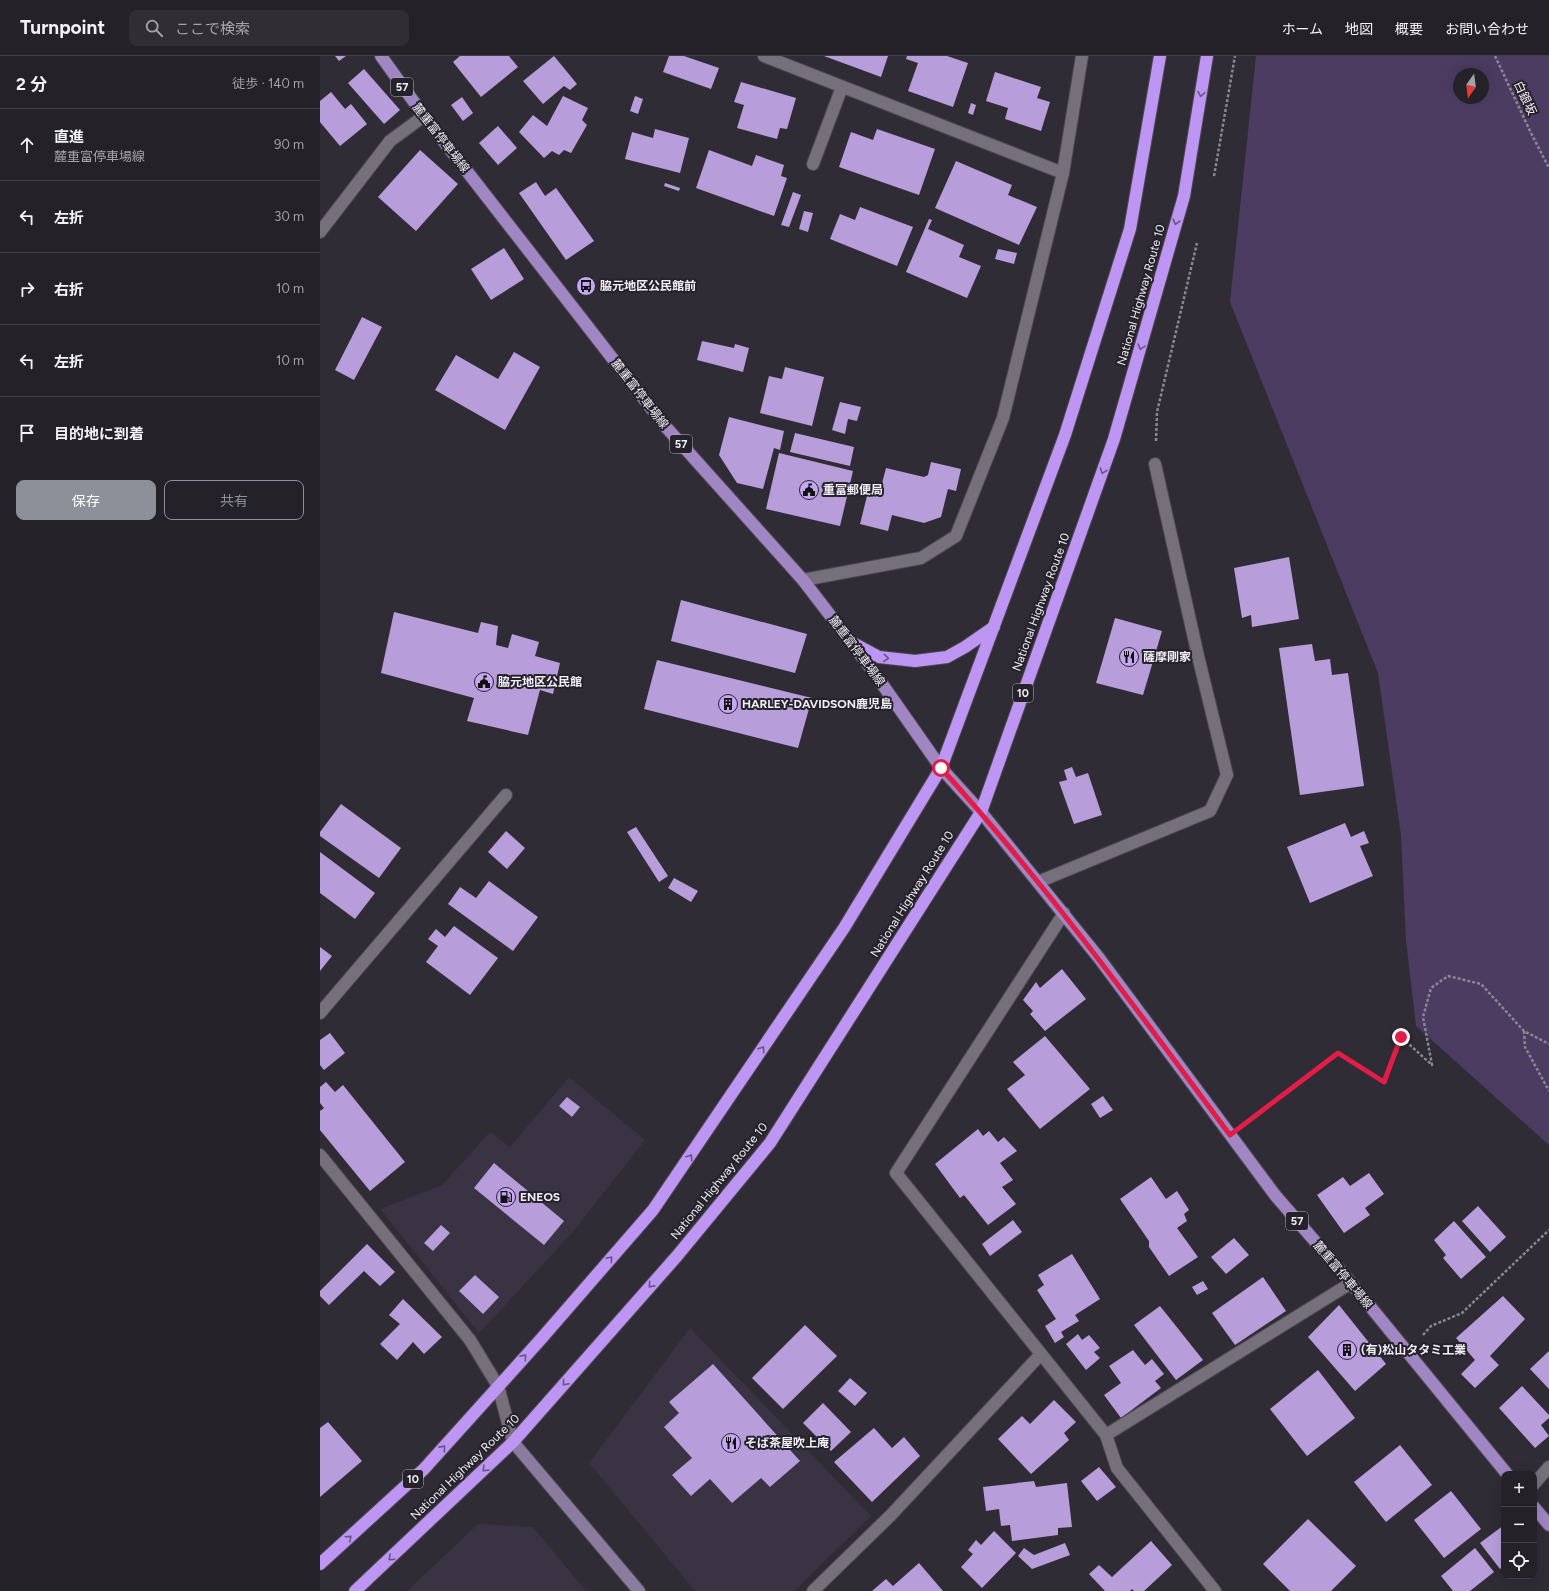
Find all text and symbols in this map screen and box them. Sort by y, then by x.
search box [129,10,409,46]
text: Turnpoint [20,16,105,39]
icon: search [143,17,165,39]
text: ここで検索 [175,20,250,38]
text: ホーム [1281,21,1323,38]
text: 地図 [1345,21,1373,38]
text: 概要 [1395,21,1423,38]
text: お問い合わせ [1445,21,1529,38]
north arrow [1453,68,1489,104]
text: 2 分 [16,74,47,94]
text: 徒歩 · 140 m [232,76,304,91]
road number: 57 [391,78,413,96]
street label: 白銀坂 [1511,79,1539,117]
one-way arrow [1197,91,1205,98]
street label: 麓重富停車場線 [410,101,472,175]
text: 直進 [54,128,84,146]
icon: ahead [16,134,38,156]
text: 90 m [274,137,304,152]
text: 麓重富停車場線 [54,149,145,164]
icon: left [16,206,38,228]
text: 左折 [54,209,84,227]
text: 30 m [274,209,304,224]
one-way arrow [1173,219,1181,225]
street label: National Highway Route 10 [1114,223,1168,367]
bus stop icon: 脇元地区公民館前 [575,275,597,297]
icon: right [16,278,38,300]
place label: 脇元地区公民館前 [600,279,696,293]
text: 右折 [54,281,84,299]
text: 10 m [276,281,304,296]
one-way arrow [1137,344,1145,350]
icon: left [16,350,38,372]
text: 左折 [54,353,84,371]
text: 10 m [276,353,304,368]
street label: 麓重富停車場線 [609,357,671,431]
icon: arrive [16,422,38,444]
text: 目的地に到着 [54,425,144,443]
road number: 57 [670,435,692,453]
one-way arrow [1099,468,1107,475]
public building icon: 重富郵便局 [798,479,820,501]
button: 保存 [16,480,156,520]
button: 共有 [164,480,304,520]
place label: 重富郵便局 [823,483,883,497]
street label: National Highway Route 10 [1009,531,1073,673]
street label: 麓重富停車場線 [826,613,888,689]
restaurant icon: 薩摩剛家 [1118,646,1140,668]
place label: 薩摩剛家 [1143,650,1191,664]
one-way arrow [883,653,889,662]
public building icon: 脇元地区公民館 [473,671,495,693]
place label: 脇元地区公民館 [498,675,582,689]
road number: 10 [1013,684,1033,702]
building icon: HARLEY-DAVIDSON鹿児島 [717,693,739,715]
place label: HARLEY-DAVIDSON鹿児島 [742,697,892,711]
route start [932,759,950,777]
street label: National Highway Route 10 [867,828,957,960]
route end [1392,1028,1410,1046]
one-way arrow [757,1046,765,1053]
street label: National Highway Route 10 [668,1120,771,1242]
one-way arrow [685,1154,692,1161]
fuel station icon: ENEOS [495,1186,517,1208]
place label: ENEOS [520,1190,560,1204]
road number: 57 [1286,1212,1308,1230]
street label: 麓重富停車場線 [1311,1238,1375,1312]
one-way arrow [606,1257,613,1264]
one-way arrow [648,1280,656,1288]
building icon: (有)松山タタミ工業 [1336,1339,1358,1361]
place label: (有)松山タタミ工業 [1361,1343,1466,1357]
one-way arrow [520,1354,527,1362]
one-way arrow [563,1378,570,1385]
street label: National Highway Route 10 [407,1411,523,1523]
restaurant icon: そば茶屋吹上庵 [720,1432,742,1454]
place label: そば茶屋吹上庵 [745,1436,829,1450]
one-way arrow [438,1445,446,1453]
one-way arrow [482,1464,490,1471]
road number: 10 [403,1470,423,1488]
map controls [1501,1471,1537,1579]
button: + [1501,1471,1537,1507]
button: − [1501,1507,1537,1543]
one-way arrow [344,1535,352,1542]
button: locate [1501,1543,1537,1579]
one-way arrow [388,1553,395,1560]

